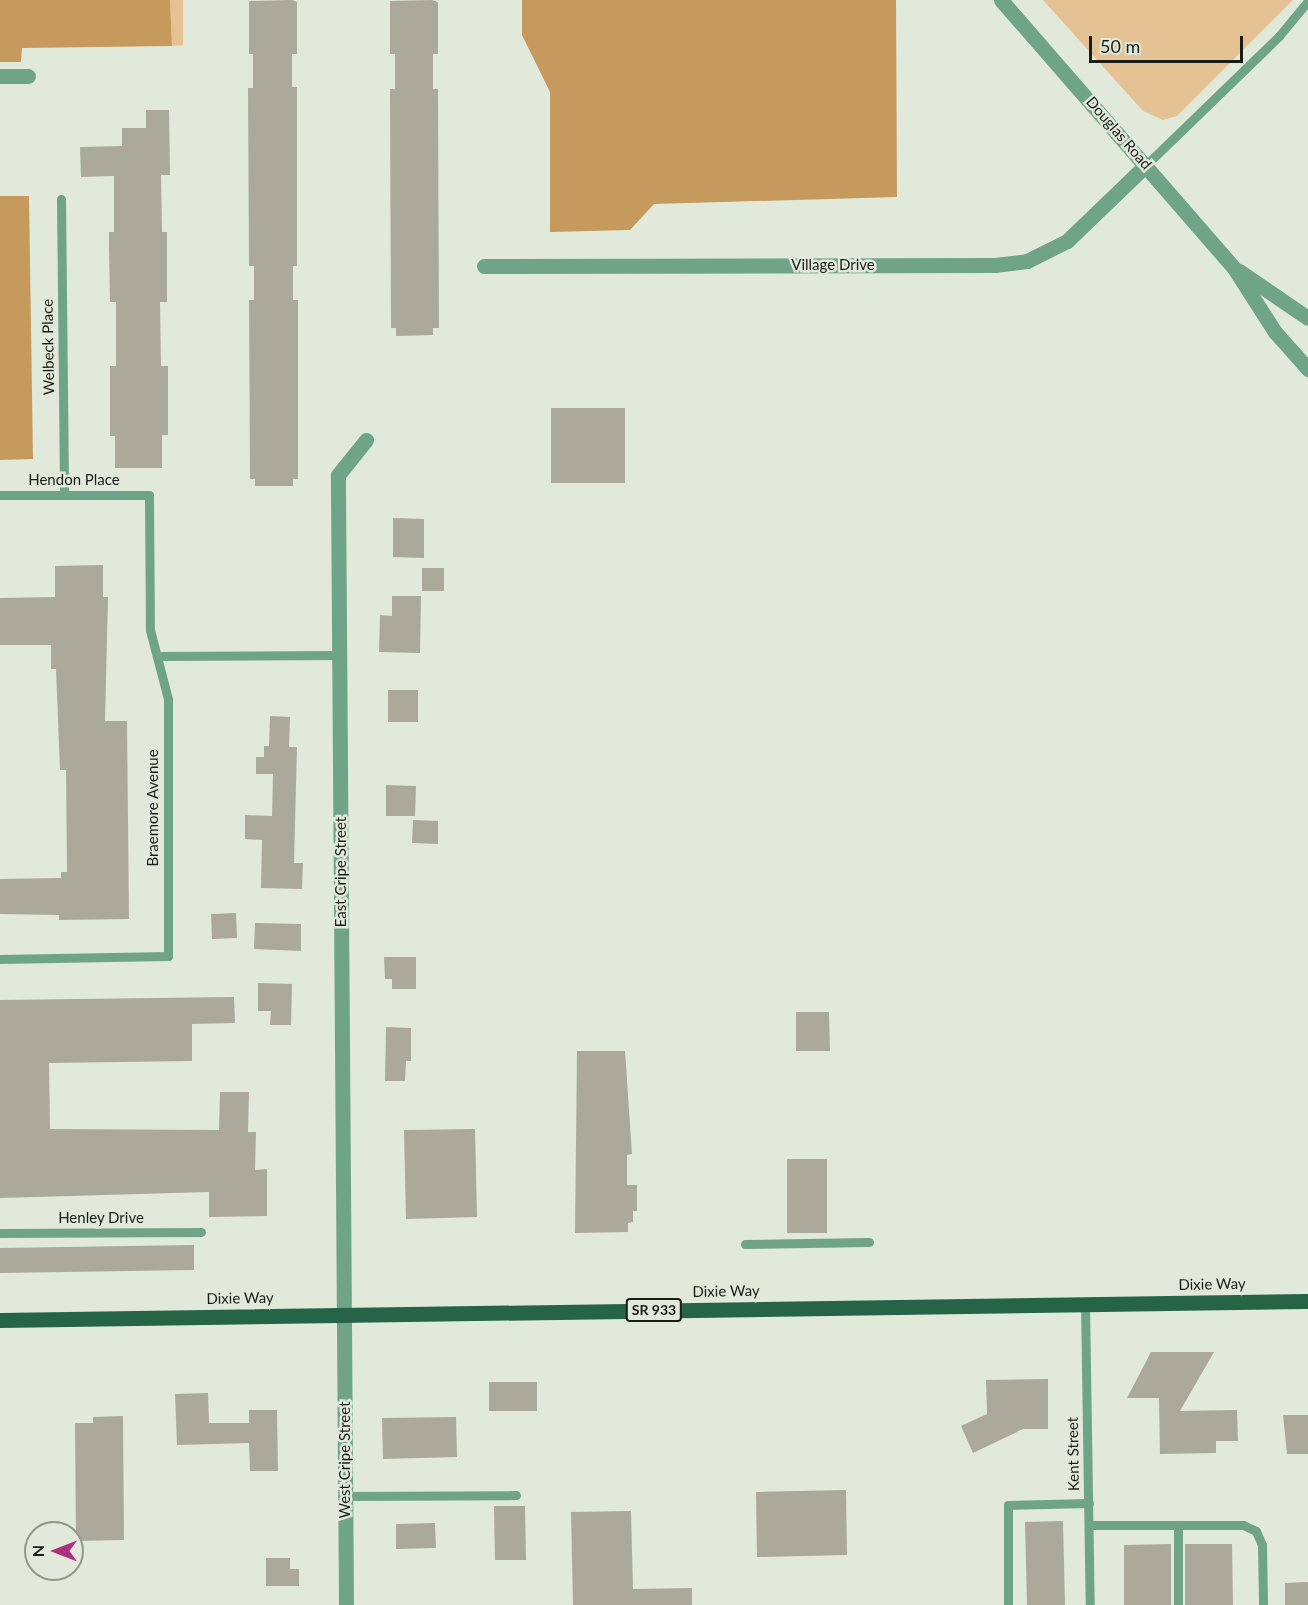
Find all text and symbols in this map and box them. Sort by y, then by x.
scale bar [1092,24,1246,62]
text: 50 m [1100,35,1140,57]
street label: Douglas Road [1082,93,1156,173]
street label: Village Drive [791,256,875,274]
street label: Welbeck Place [38,299,58,395]
street label: Hendon Place [28,471,120,489]
street label: Braemore Avenue [144,749,162,867]
street label: East Cripe Street [332,817,350,927]
street label: Henley Drive [58,1209,144,1227]
street label: Dixie Way [1178,1274,1246,1294]
street label: Dixie Way [692,1281,760,1301]
street label: Dixie Way [206,1288,274,1308]
road number: SR 933 [626,1299,682,1321]
street label: West Cripe Street [336,1401,354,1519]
street label: Kent Street [1063,1417,1083,1491]
north arrow [24,1521,84,1581]
text: N [28,1545,47,1557]

